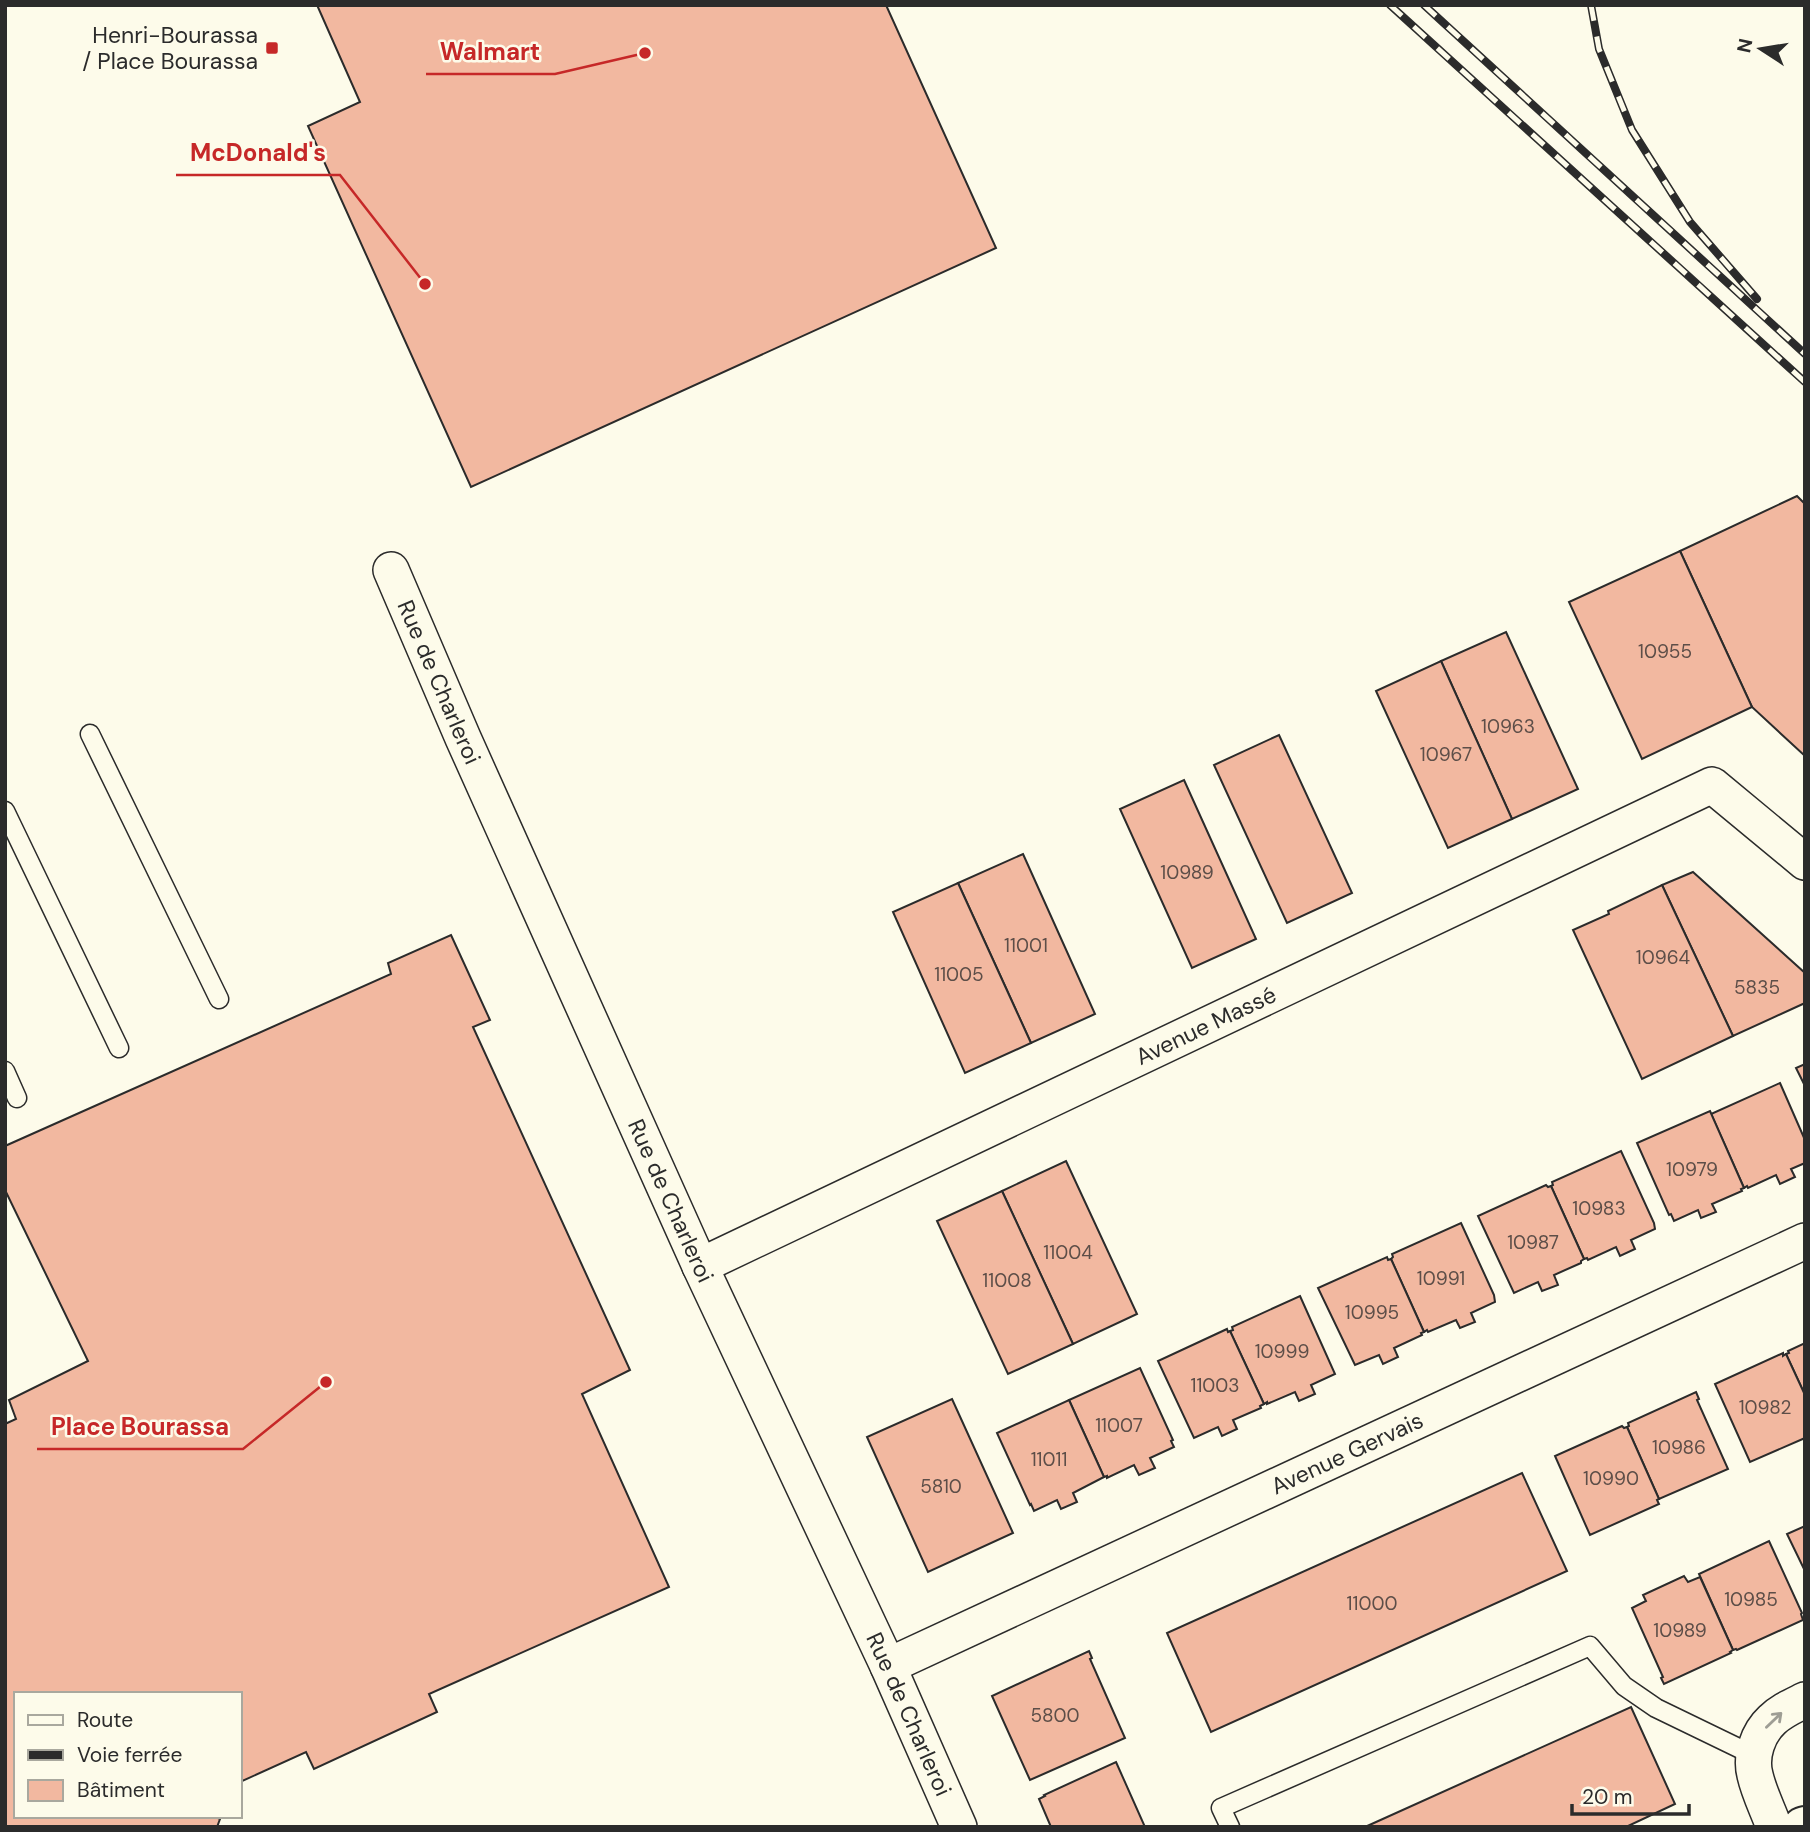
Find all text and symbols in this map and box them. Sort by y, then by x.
north arrow [1726,14,1796,84]
place label: Henri-Bourassa / Place Bourassa [82,20,258,76]
callout: Walmart [426,29,555,74]
text: Walmart [440,36,540,67]
text: N [1731,36,1759,55]
marker: Henri-Bourassa / Place Bourassa [264,40,280,56]
callout: McDonald's [176,130,340,175]
text: McDonald's [190,137,326,168]
street label: Rue de Charleroi [391,595,488,769]
house number: 10955 [1638,639,1692,664]
house number: 10963 [1481,714,1535,739]
house number: 10967 [1420,742,1472,767]
house number: 10989 [1160,860,1214,885]
house number: 11001 [1004,933,1048,958]
house number: 10964 [1636,945,1690,970]
house number: 11005 [934,962,984,987]
house number: 5835 [1734,975,1780,1000]
street label: Avenue Massé [1131,979,1281,1072]
street label: Rue de Charleroi [621,1114,721,1287]
house number: 10979 [1666,1157,1718,1182]
house number: 10983 [1572,1196,1626,1221]
house number: 10987 [1507,1230,1559,1255]
house number: 11004 [1043,1240,1093,1265]
house number: 10991 [1417,1266,1465,1291]
house number: 11008 [982,1268,1032,1293]
house number: 10995 [1345,1300,1399,1325]
house number: 10999 [1255,1339,1309,1364]
house number: 11003 [1190,1373,1240,1398]
house number: 10982 [1739,1395,1791,1420]
callout: Place Bourassa [37,1404,243,1449]
street label: Avenue Gervais [1266,1405,1428,1501]
text: Place Bourassa [51,1411,229,1442]
house number: 11007 [1095,1413,1143,1438]
house number: 10986 [1652,1435,1706,1460]
house number: 11011 [1031,1447,1067,1472]
house number: 10990 [1583,1466,1639,1491]
house number: 5810 [920,1474,962,1499]
house number: 10985 [1724,1587,1778,1612]
house number: 11000 [1347,1591,1397,1616]
house number: 10989 [1653,1618,1707,1643]
street label: Rue de Charleroi [859,1628,958,1801]
legend [14,1692,242,1818]
house number: 5800 [1030,1703,1080,1728]
text: Route [77,1706,133,1734]
one-way arrow [1765,1712,1783,1728]
text: Voie ferrée [77,1741,182,1769]
scale bar [1572,1772,1689,1816]
text: Bâtiment [77,1776,165,1804]
text: 20 m [1582,1783,1633,1811]

